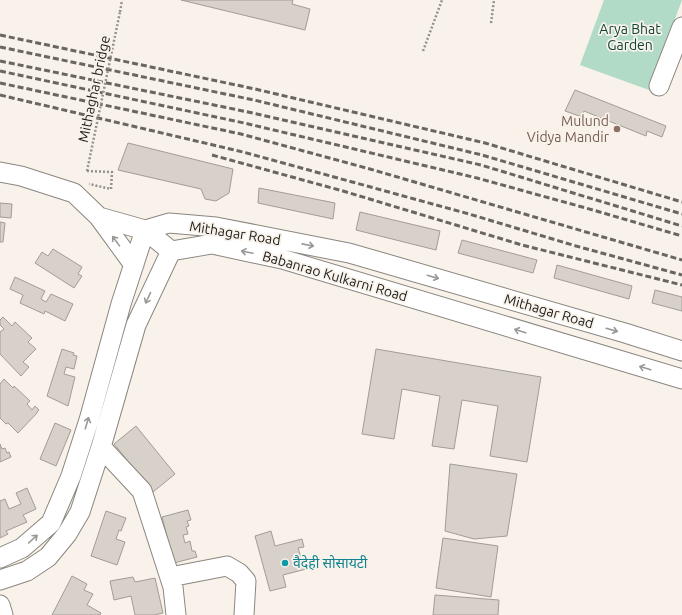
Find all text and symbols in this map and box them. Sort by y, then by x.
park label: Arya Bhat Garden [599,21,661,53]
street label: Mithaghar bridge [75,34,113,144]
place label: Mulund Vidya Mandir [527,113,610,145]
marker: Mulund Vidya Mandir [612,124,622,134]
street label: Mithagar Road [188,218,282,248]
one-way arrow [112,236,121,247]
one-way arrow [301,241,314,249]
one-way arrow [241,247,254,255]
street label: Babanrao Kulkarni Road [261,248,409,304]
one-way arrow [427,274,440,281]
street label: Mithagar Road [502,291,596,331]
one-way arrow [144,292,151,304]
one-way arrow [514,327,527,334]
one-way arrow [605,327,618,334]
one-way arrow [638,364,651,371]
one-way arrow [84,417,91,430]
one-way arrow [28,534,38,543]
place label: वैदेही सोसायटी [293,554,368,571]
marker: वैदेही सोसायटी [280,558,290,568]

